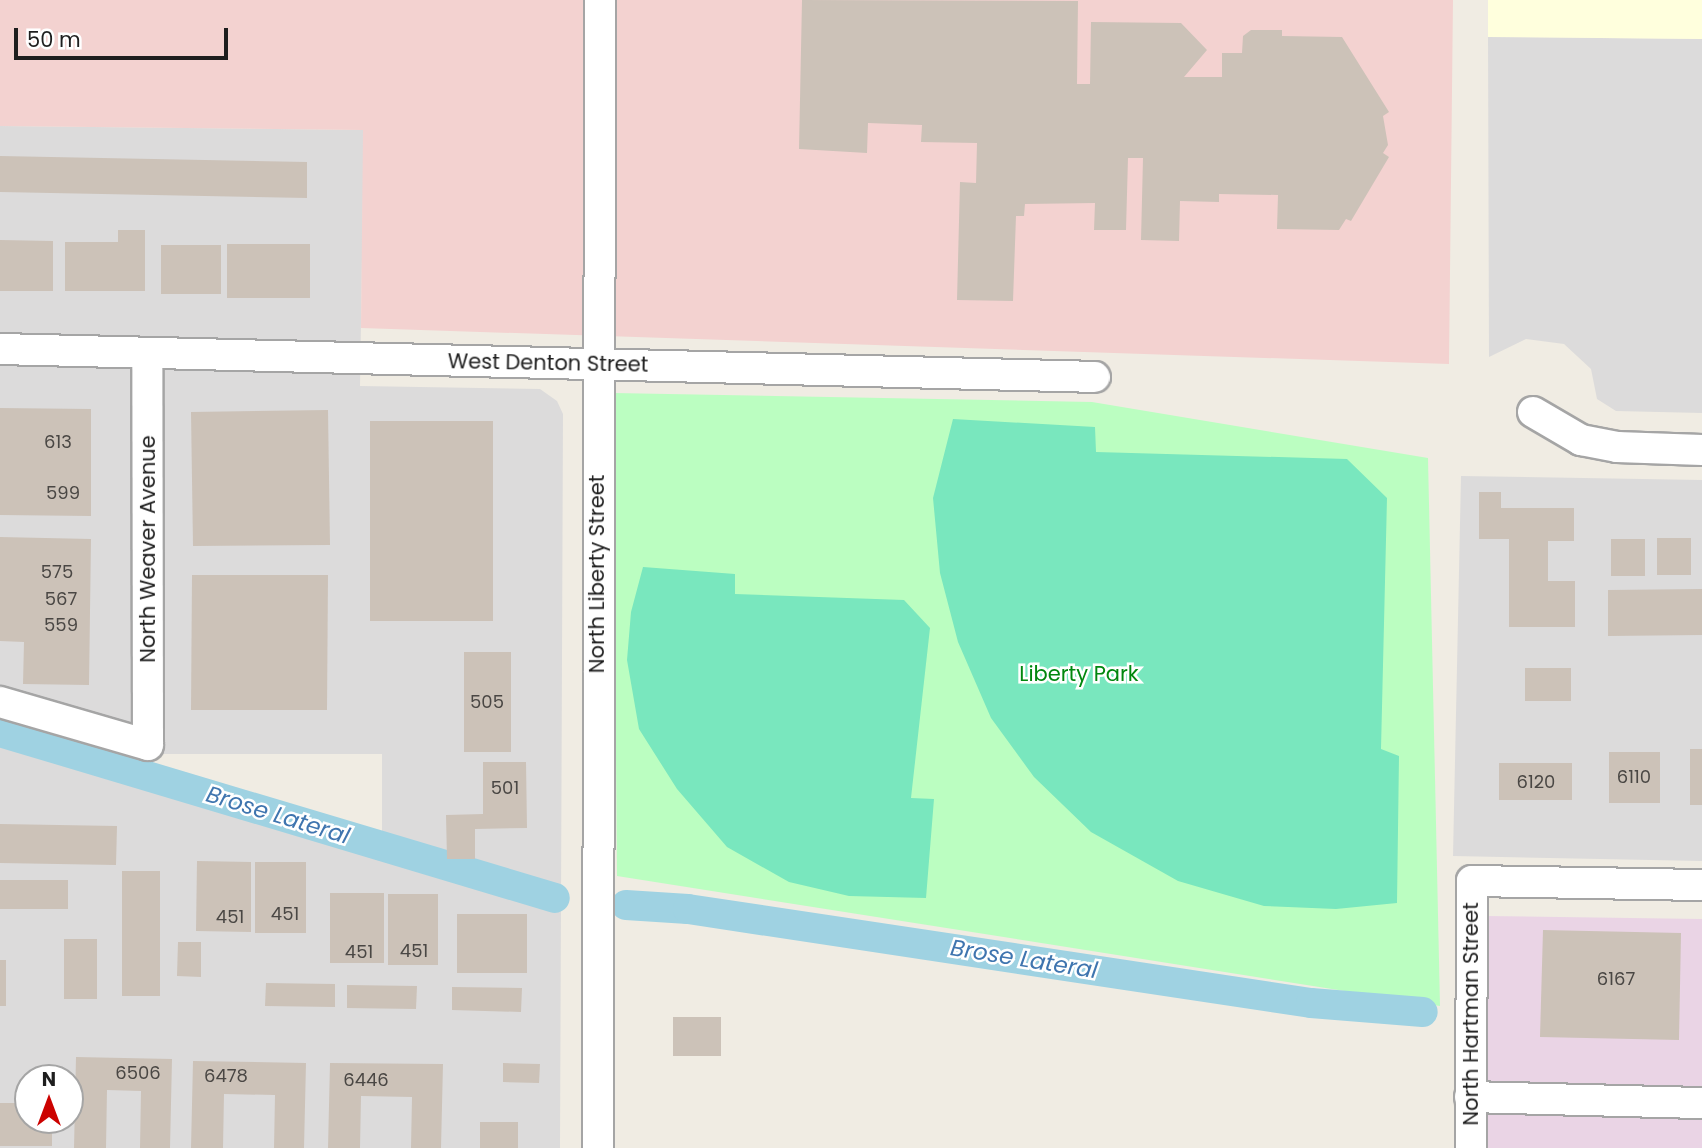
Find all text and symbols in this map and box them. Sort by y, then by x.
scale bar [18,14,231,58]
text: 50 m [27,25,81,54]
street label: West Denton Street [447,349,649,377]
house number: 613 [44,431,72,453]
street label: North Weaver Avenue [135,435,161,663]
street label: North Liberty Street [584,475,610,673]
house number: 599 [46,482,80,504]
house number: 575 [41,561,73,583]
house number: 567 [45,588,77,610]
house number: 559 [44,614,78,636]
park label: Liberty Park [1019,661,1139,687]
house number: 505 [470,691,504,713]
house number: 6110 [1617,766,1651,788]
house number: 6120 [1517,771,1555,793]
house number: 501 [491,777,519,799]
water label: Brose Lateral [203,780,353,850]
street label: North Hartman Street [1458,902,1484,1126]
house number: 451 [271,903,299,925]
house number: 451 [216,906,244,928]
water label: Brose Lateral [949,934,1099,984]
house number: 451 [400,940,428,962]
house number: 451 [345,941,373,963]
house number: 6167 [1597,968,1635,990]
house number: 6506 [115,1062,161,1084]
north arrow [14,1064,84,1134]
house number: 6478 [204,1065,248,1087]
text: N [42,1066,56,1093]
house number: 6446 [343,1069,389,1091]

